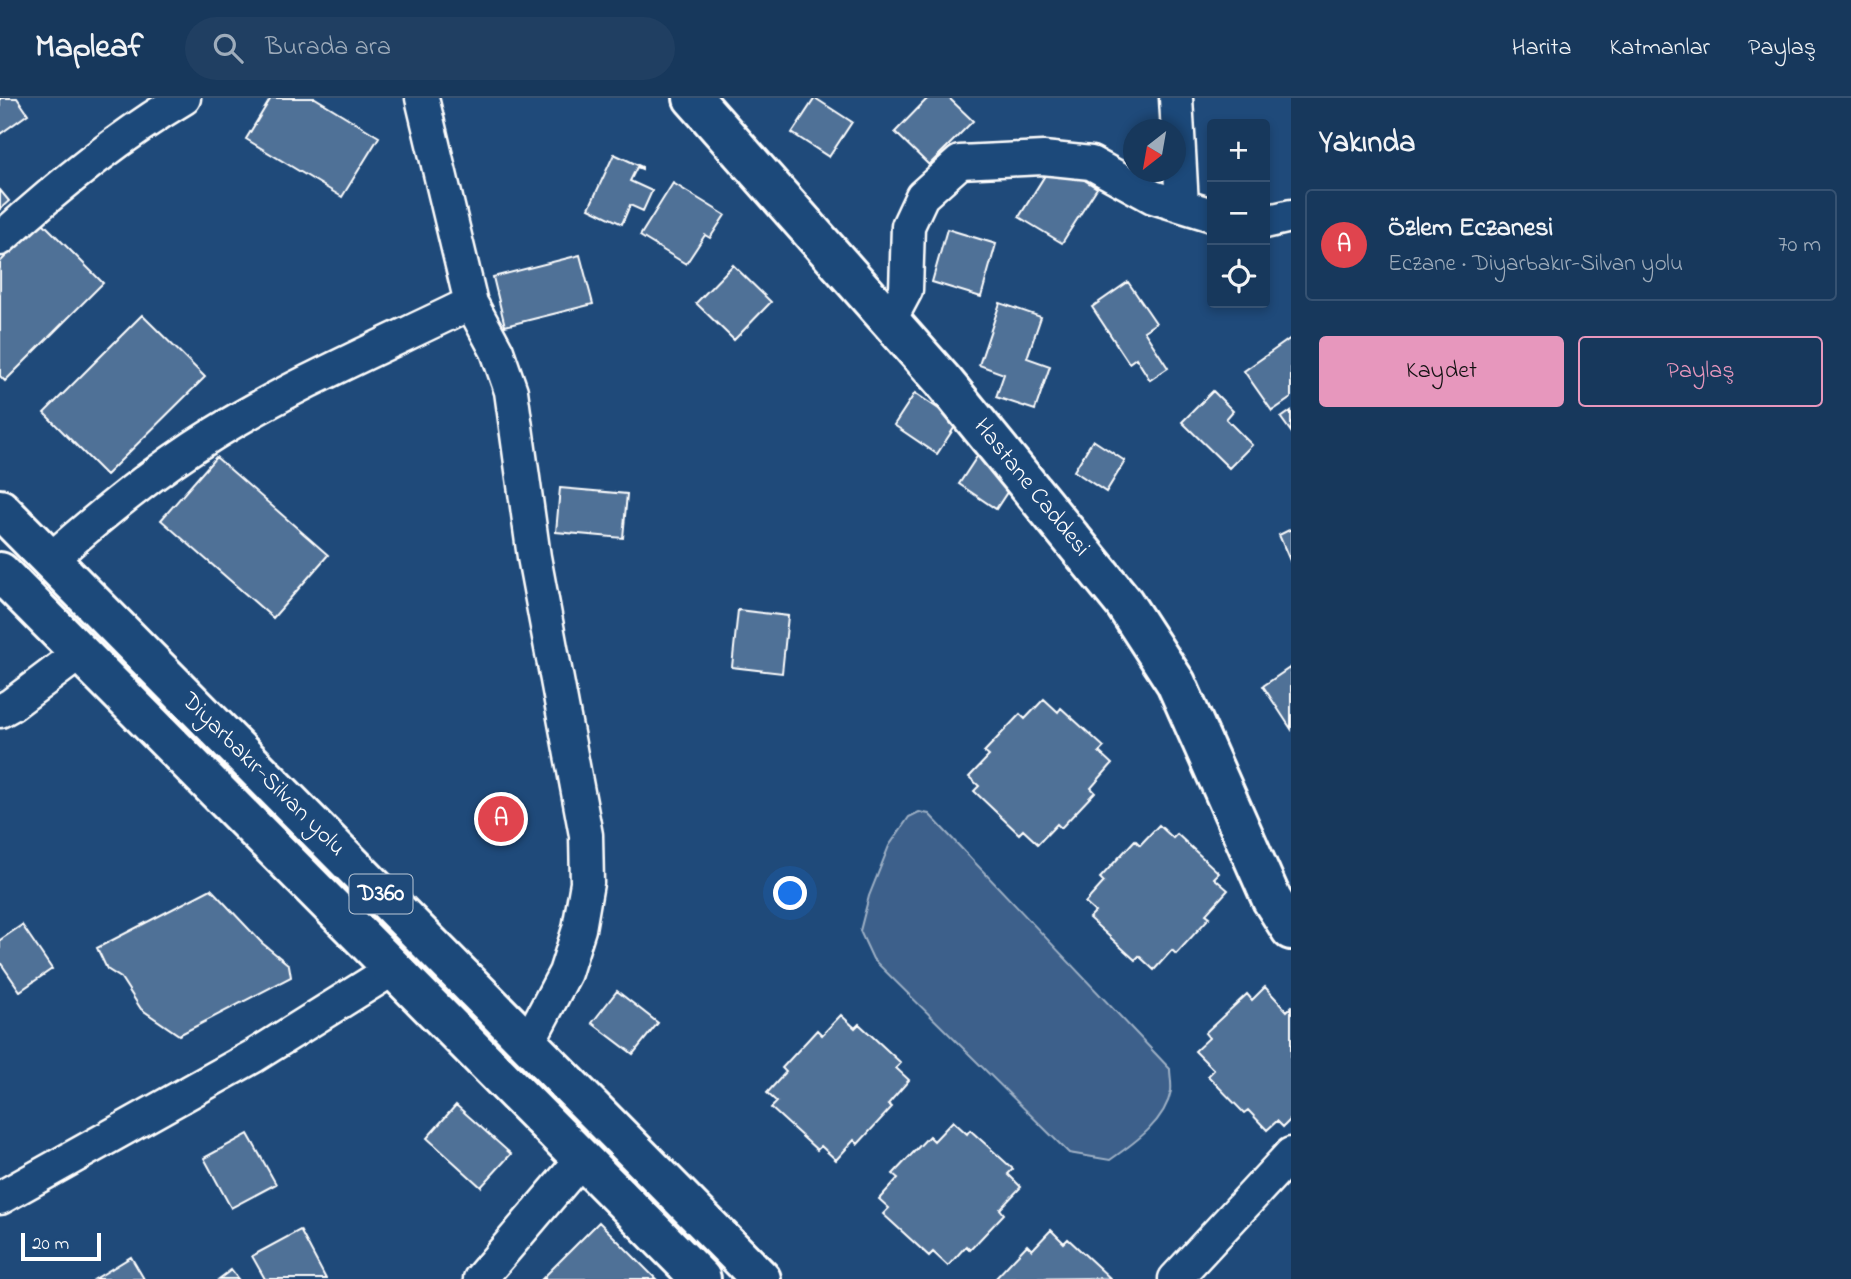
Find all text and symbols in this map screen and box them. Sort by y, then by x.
search box [185,17,675,80]
text: Mapleaf [35,24,143,72]
icon: search [209,29,247,67]
text: Burada ara [265,29,391,67]
text: Harita [1512,31,1572,66]
text: Katmanlar [1610,31,1710,66]
text: Paylaş [1748,31,1816,66]
north arrow [1123,119,1186,182]
map controls [1207,119,1270,308]
button: + [1207,119,1270,182]
text: Yakında [1319,122,1415,166]
button: − [1207,182,1270,245]
text: Özlem Eczanesi [1388,210,1553,248]
text: A [1337,229,1351,262]
text: 70 m [1778,229,1821,262]
button: locate [1207,245,1270,308]
text: Eczane · Diyarbakır-Silvan yolu [1388,248,1683,281]
button: Kaydet [1319,336,1564,407]
button: Paylaş [1578,336,1823,407]
street label: Hastane Caddesi [964,411,1098,565]
street label: Diyarbakır-Silvan yolu [171,684,353,866]
pin: A [478,793,524,845]
road number: D360 [350,874,412,914]
your location [773,876,807,910]
scale bar [21,1230,102,1262]
text: 20 m [32,1231,69,1258]

